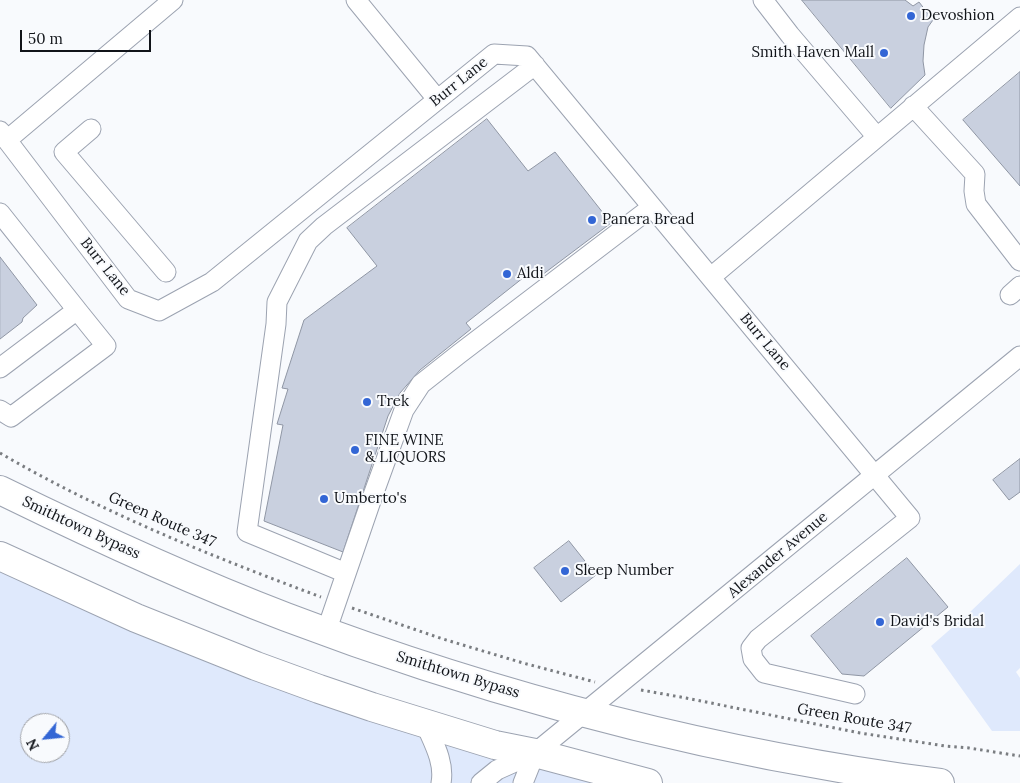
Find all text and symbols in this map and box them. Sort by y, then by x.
place label: Devoshion [921,7,995,25]
marker: Devoshion [905,10,917,22]
scale bar [22,20,154,52]
text: 50 m [28,29,63,48]
place label: Smith Haven Mall [751,44,874,62]
marker: Smith Haven Mall [878,47,890,59]
street label: Burr Lane [426,53,492,111]
place label: Panera Bread [602,211,694,229]
marker: Panera Bread [586,214,598,226]
street label: Burr Lane [76,234,134,300]
place label: Aldi [517,265,544,283]
marker: Aldi [501,268,513,280]
street label: Burr Lane [736,310,794,374]
place label: Trek [377,393,409,411]
marker: Trek [361,396,373,408]
place label: FINE WINE & LIQUORS [365,432,446,467]
marker: FINE WINE & LIQUORS [349,444,361,456]
street label: Green Route 347 [106,488,218,552]
place label: Umberto's [334,490,407,508]
street label: Smithtown Bypass [19,493,143,563]
marker: Umberto's [318,493,330,505]
street label: Alexander Avenue [724,508,832,602]
place label: Sleep Number [575,562,674,580]
marker: Sleep Number [559,565,571,577]
place label: David's Bridal [890,613,984,631]
marker: David's Bridal [874,616,886,628]
street label: Smithtown Bypass [394,648,522,702]
street label: Green Route 347 [796,700,912,738]
north arrow [20,713,70,763]
text: N [22,736,43,754]

